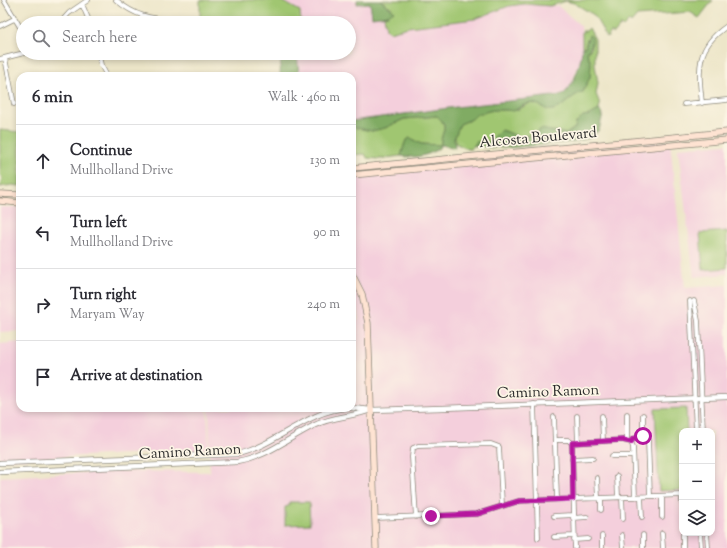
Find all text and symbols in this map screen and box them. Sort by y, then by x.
search box [16,16,356,60]
icon: search [30,27,52,49]
text: Search here [62,28,137,49]
text: 6 min [32,86,73,110]
text: Walk · 460 m [267,89,340,107]
street label: Alcosta Boulevard [478,123,598,154]
text: Continue [70,141,132,162]
icon: ahead [32,150,54,172]
text: 130 m [310,152,340,170]
text: Mullholland Drive [70,162,173,180]
text: Turn left [70,213,127,234]
icon: left [32,222,54,244]
text: 90 m [313,224,340,242]
text: Mullholland Drive [70,234,173,252]
text: Turn right [70,285,136,306]
icon: right [32,294,54,316]
text: 240 m [307,296,340,314]
text: Maryam Way [70,306,145,324]
icon: arrive [32,366,54,388]
text: Arrive at destination [70,366,203,387]
street label: Camino Ramon [496,380,600,405]
route start [634,427,652,445]
map controls [679,428,715,536]
button: + [679,428,715,464]
street label: Camino Ramon [138,439,242,466]
button: − [679,464,715,500]
button: layers [679,500,715,536]
route end [422,507,440,525]

